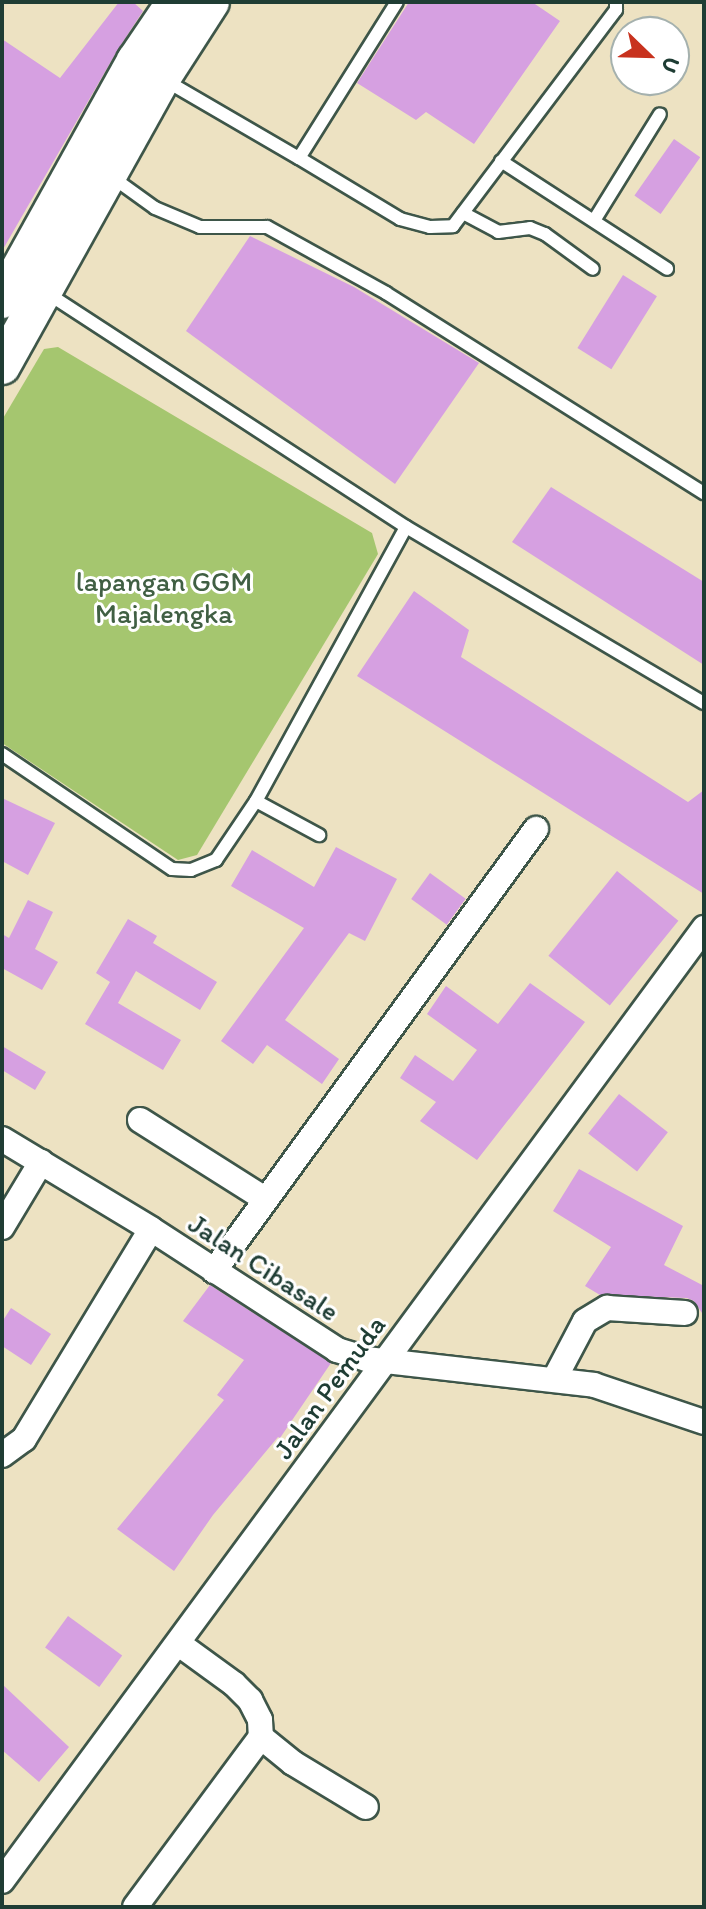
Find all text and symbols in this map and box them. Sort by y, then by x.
north arrow [610,16,690,96]
text: U [655,53,686,77]
park label: lapangan GGM Majalengka [76,564,252,630]
street label: Jalan Cibasale [183,1206,345,1328]
street label: Jalan Pemuda [266,1309,392,1465]

